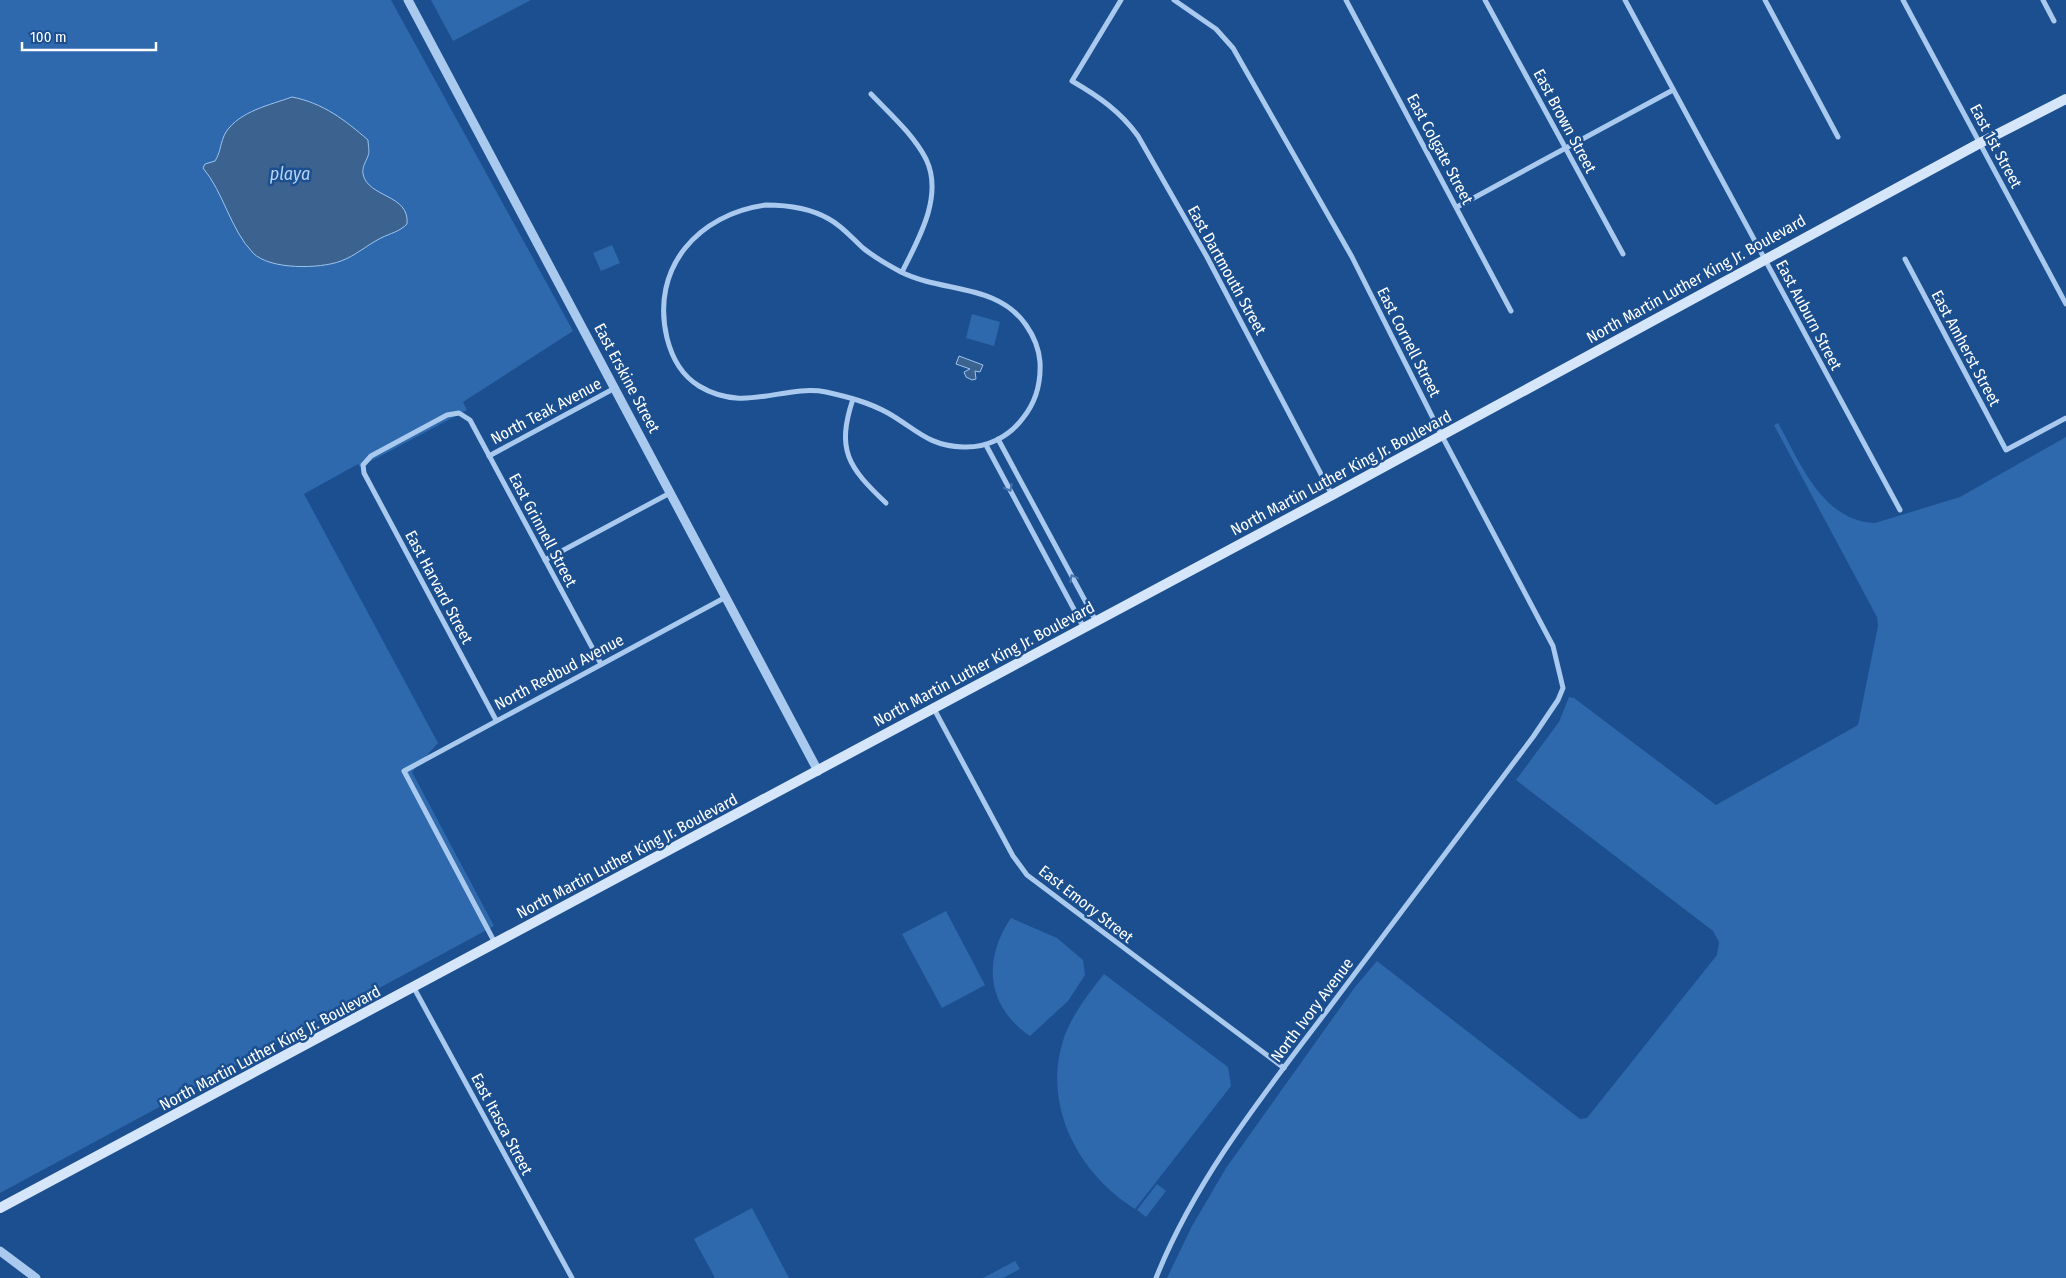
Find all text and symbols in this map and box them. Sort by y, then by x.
scale bar [22,20,156,52]
text: 100 m [30,28,67,46]
street label: East Brown Street [1530,66,1601,177]
street label: East Colgate Street [1403,91,1477,208]
street label: East 1st Street [1966,101,2026,192]
water label: playa [270,163,310,185]
street label: East Dartmouth Street [1184,202,1271,338]
street label: North Martin Luther King Jr. Boulevard [1583,211,1809,347]
street label: East Auburn Street [1772,257,1846,374]
street label: East Cornell Street [1373,284,1445,401]
street label: East Amherst Street [1927,287,2005,410]
street label: East Erskine Street [590,320,664,437]
street label: North Teak Avenue [487,374,605,448]
street label: North Martin Luther King Jr. Boulevard [1227,407,1455,539]
street label: East Grinnell Street [505,470,581,591]
one-way arrow [1003,483,1013,492]
street label: East Harvard Street [401,527,477,648]
one-way arrow [1069,575,1079,584]
street label: North Martin Luther King Jr. Boulevard [870,598,1098,730]
street label: North Redbud Avenue [491,630,627,714]
street label: North Martin Luther King Jr. Boulevard [513,790,741,922]
street label: East Emory Street [1035,861,1138,947]
street label: North Ivory Avenue [1267,954,1357,1066]
street label: North Martin Luther King Jr. Boulevard [156,982,384,1114]
street label: East Itasca Street [467,1070,537,1179]

